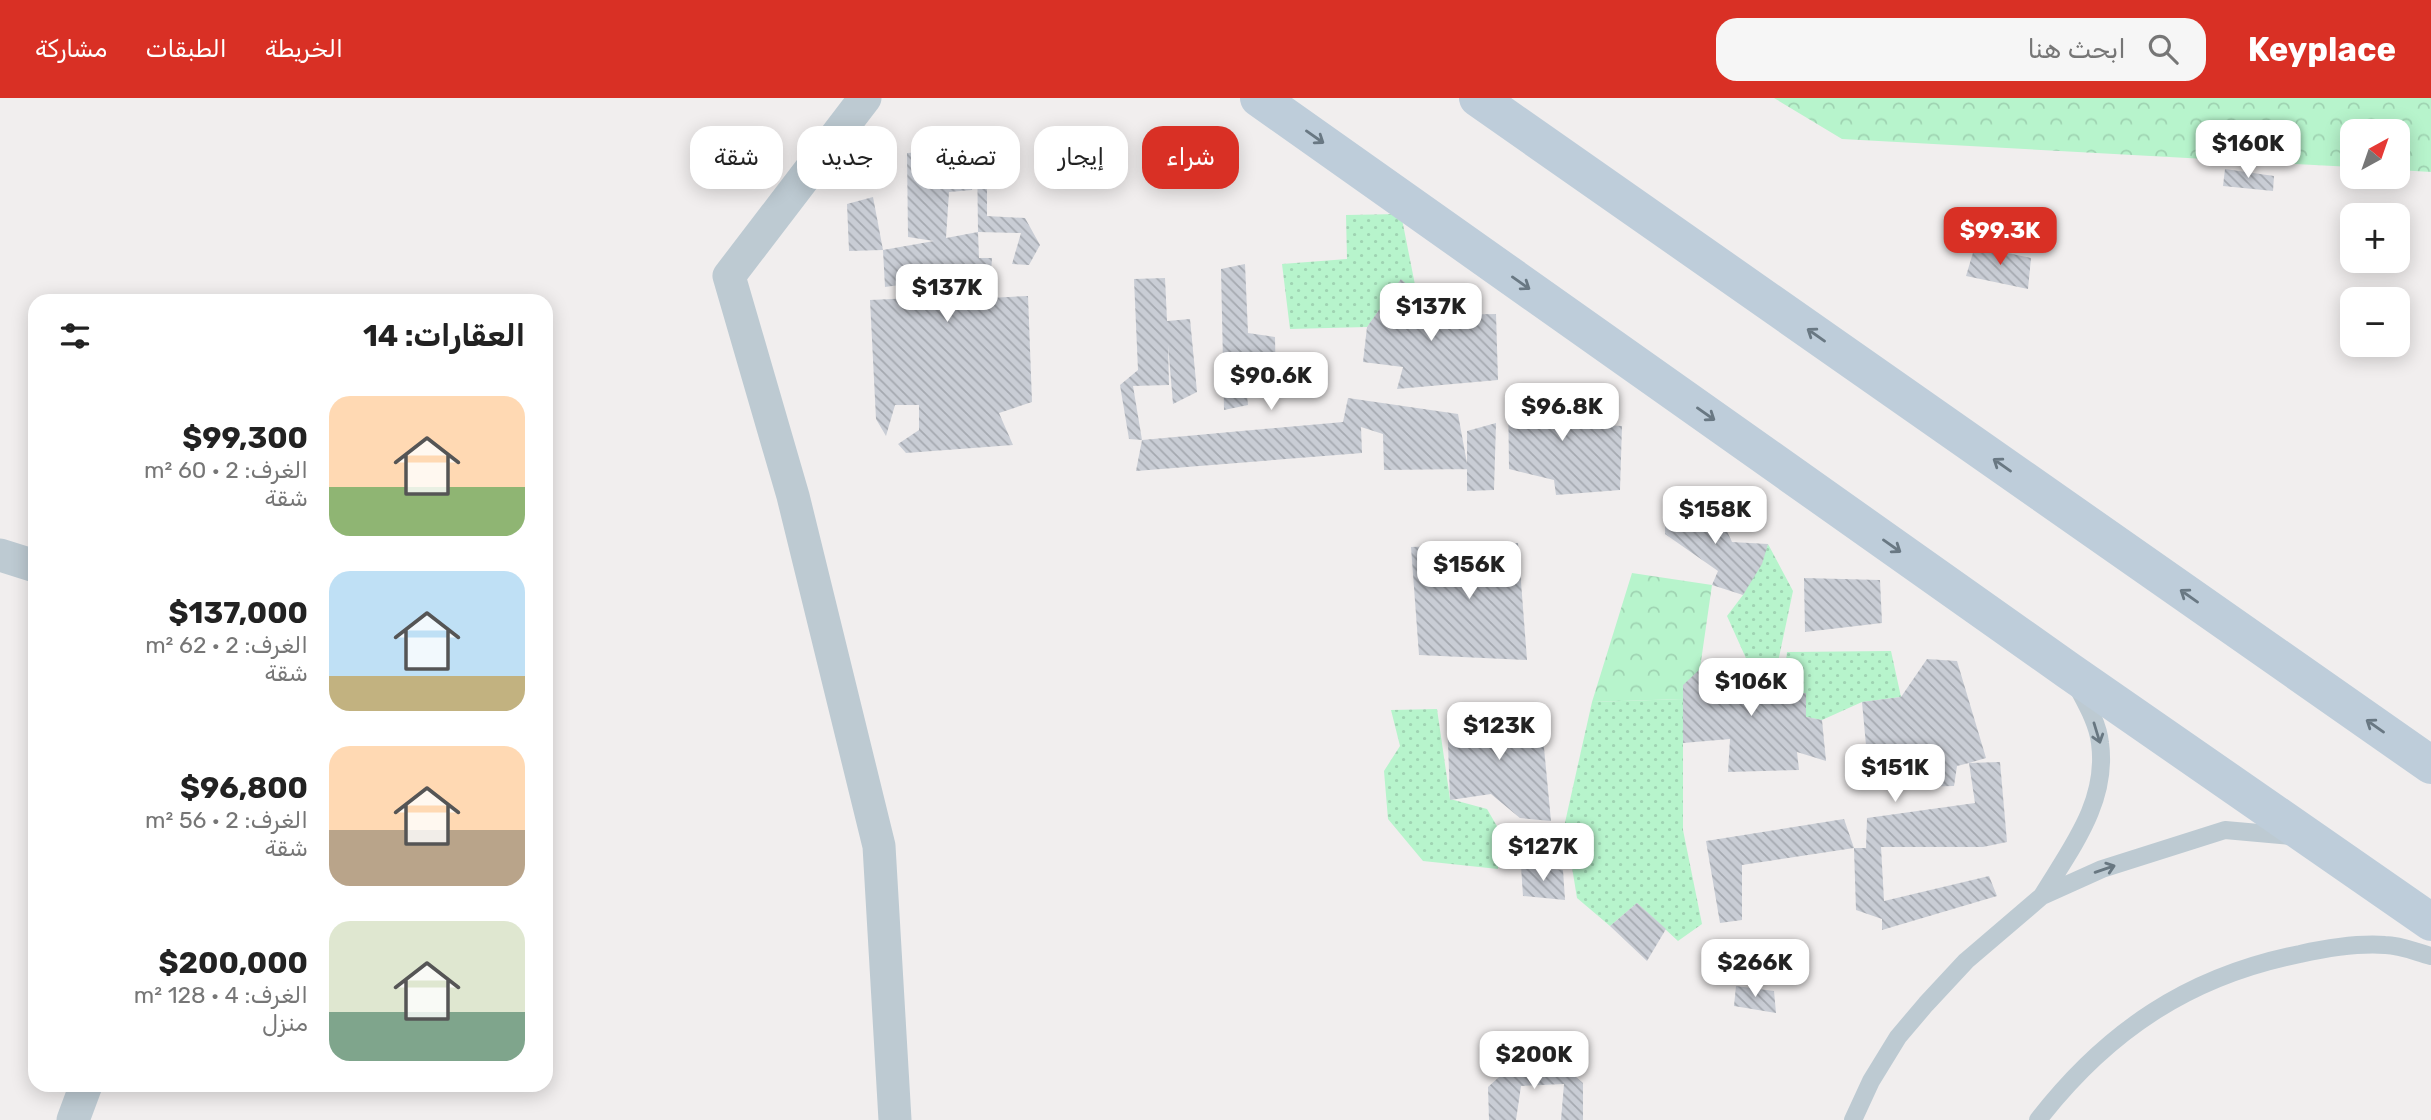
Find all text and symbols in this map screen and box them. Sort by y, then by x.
search box [1716,18,2206,81]
icon: search [2144,30,2182,68]
text: Keyplace [2248,30,2396,69]
text: ابحث هنا [2028,34,2126,65]
text: مشاركة [35,35,107,63]
text: الطبقات [145,35,227,63]
text: الخريطة [265,35,343,63]
north arrow [2340,119,2410,189]
map controls [2340,119,2410,357]
pin: $160K [2199,120,2297,180]
chip: شقة [690,126,783,189]
chip: جديد [797,126,897,189]
chip: تصفية [911,126,1020,189]
chip: إيجار [1034,126,1128,189]
chip: شراء [1142,126,1239,189]
text: $160K [2212,129,2284,157]
one-way arrow [1305,130,1324,145]
button: + [2340,203,2410,273]
pin: $99.3K [1943,208,2057,267]
text: $99.3K [1960,216,2040,244]
pin: $137K [898,264,996,324]
text: $137K [912,273,982,301]
one-way arrow [1511,276,1530,290]
pin: $137K [1382,284,1480,343]
button: − [2340,287,2410,357]
text: $137K [1396,292,1466,320]
icon: filters [56,317,94,355]
text: العقارات: 14 [363,318,525,354]
one-way arrow [1807,328,1826,342]
pin: $90.6K [1214,352,1328,412]
text: $90.6K [1230,361,1312,389]
pin: $96.8K [1505,384,1619,443]
text: $96.8K [1521,392,1603,420]
one-way arrow [1696,407,1715,422]
text: $99,300 [182,420,308,456]
icon: home [385,424,469,508]
text: الغرف: 2 · 60 m² [144,456,308,484]
one-way arrow [1993,458,2012,472]
text: شقة [264,484,308,512]
pin: $158K [1666,486,1764,546]
text: $158K [1679,495,1751,523]
one-way arrow [1882,539,1901,553]
pin: $156K [1420,542,1518,601]
text: $156K [1433,550,1505,578]
one-way arrow [2180,589,2199,603]
text: $137,000 [168,595,308,631]
icon: home [385,599,469,683]
text: الغرف: 2 · 62 m² [145,631,308,659]
pin: $106K [1702,658,1800,718]
text: شقة [264,659,308,687]
text: $106K [1715,667,1787,695]
pin: $123K [1450,702,1548,762]
text: $123K [1463,711,1535,739]
one-way arrow [2366,719,2385,733]
one-way arrow [2091,722,2104,744]
pin: $151K [1846,744,1944,804]
text: $151K [1861,753,1929,781]
text: $96,800 [180,770,308,806]
icon: home [385,774,469,858]
text: الغرف: 2 · 56 m² [145,806,308,834]
pin: $127K [1494,824,1592,883]
text: $127K [1508,832,1578,860]
text: شقة [264,834,308,862]
one-way arrow [2094,862,2116,875]
pin: $266K [1706,940,1804,999]
text: $200,000 [159,945,308,981]
text: $266K [1717,948,1793,976]
icon: home [385,949,469,1033]
text: الغرف: 4 · 128 m² [134,981,308,1009]
text: منزل [262,1009,308,1037]
pin: $200K [1485,1032,1583,1091]
text: $200K [1496,1040,1572,1068]

